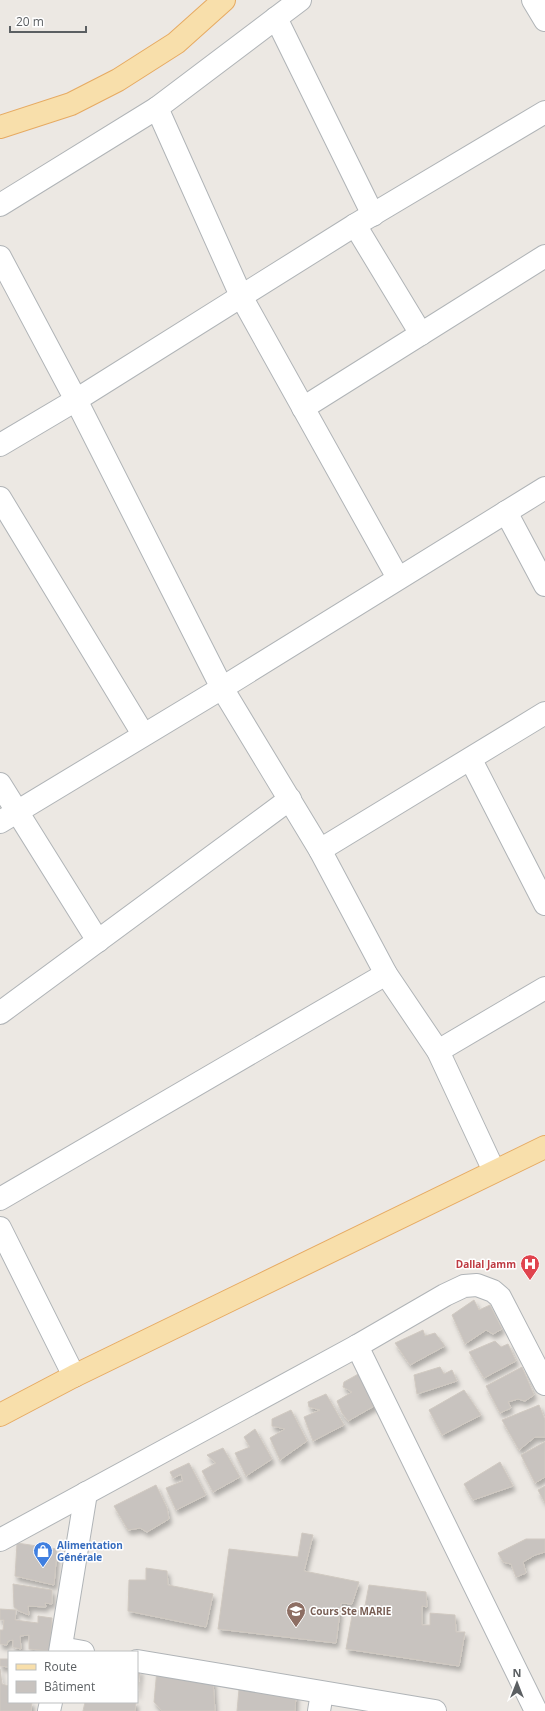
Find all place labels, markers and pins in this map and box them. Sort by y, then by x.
hospital icon: Dallal Jamm [519,1253,541,1281]
place label: Dallal Jamm [456,1257,516,1271]
place label: Alimentation Générale [57,1538,123,1564]
shop icon: Alimentation Générale [32,1540,54,1568]
school or university icon: Cours Ste MARIE [285,1600,307,1628]
place label: Cours Ste MARIE [310,1604,392,1618]

